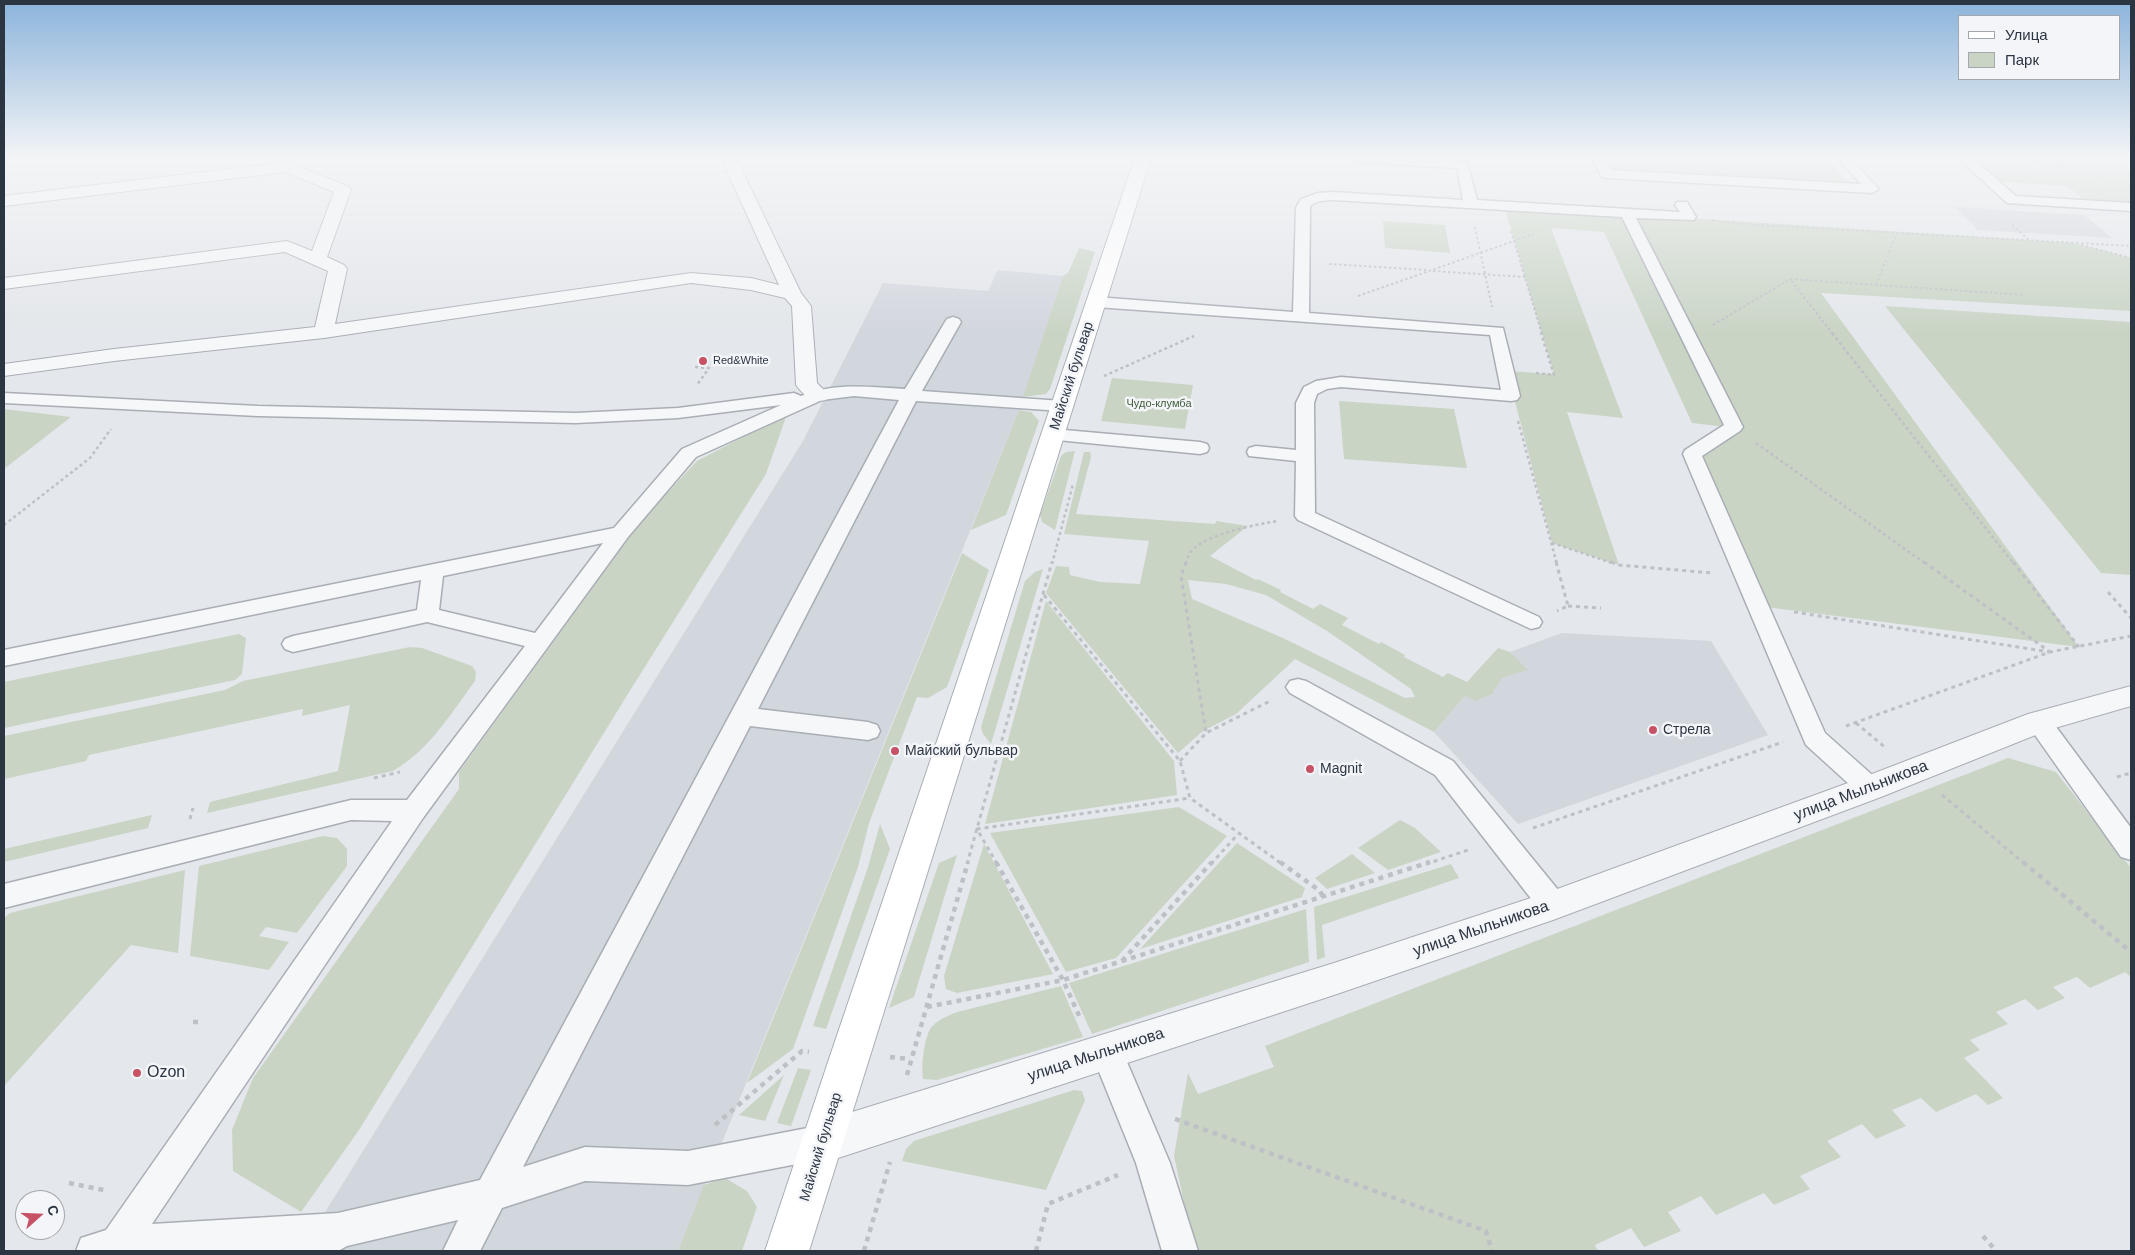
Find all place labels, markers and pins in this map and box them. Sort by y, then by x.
place label: Red&White [713,354,769,368]
marker: Red&White [697,355,709,367]
place label: Стрела [1663,722,1711,738]
marker: Стрела [1647,724,1659,736]
place label: Майский бульвар [905,743,1018,759]
marker: Майский бульвар [889,745,901,757]
place label: Magnit [1320,761,1362,777]
marker: Magnit [1304,763,1316,775]
place label: Ozon [147,1063,185,1083]
marker: Ozon [131,1067,143,1079]

